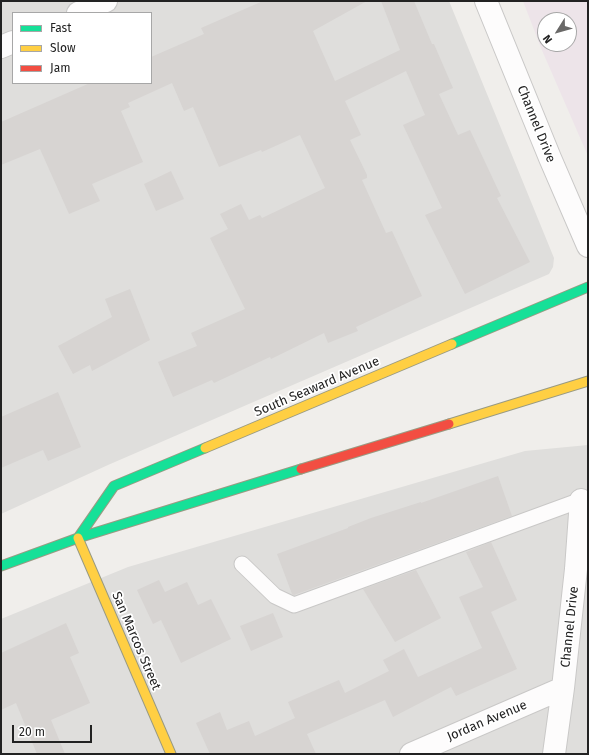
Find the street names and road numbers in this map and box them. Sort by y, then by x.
street label: Channel Drive [513,83,559,165]
street label: South Seaward Avenue [252,354,382,420]
street label: Channel Drive [558,585,582,669]
street label: San Marcos Street [108,589,164,693]
street label: Jordan Avenue [445,697,529,745]

